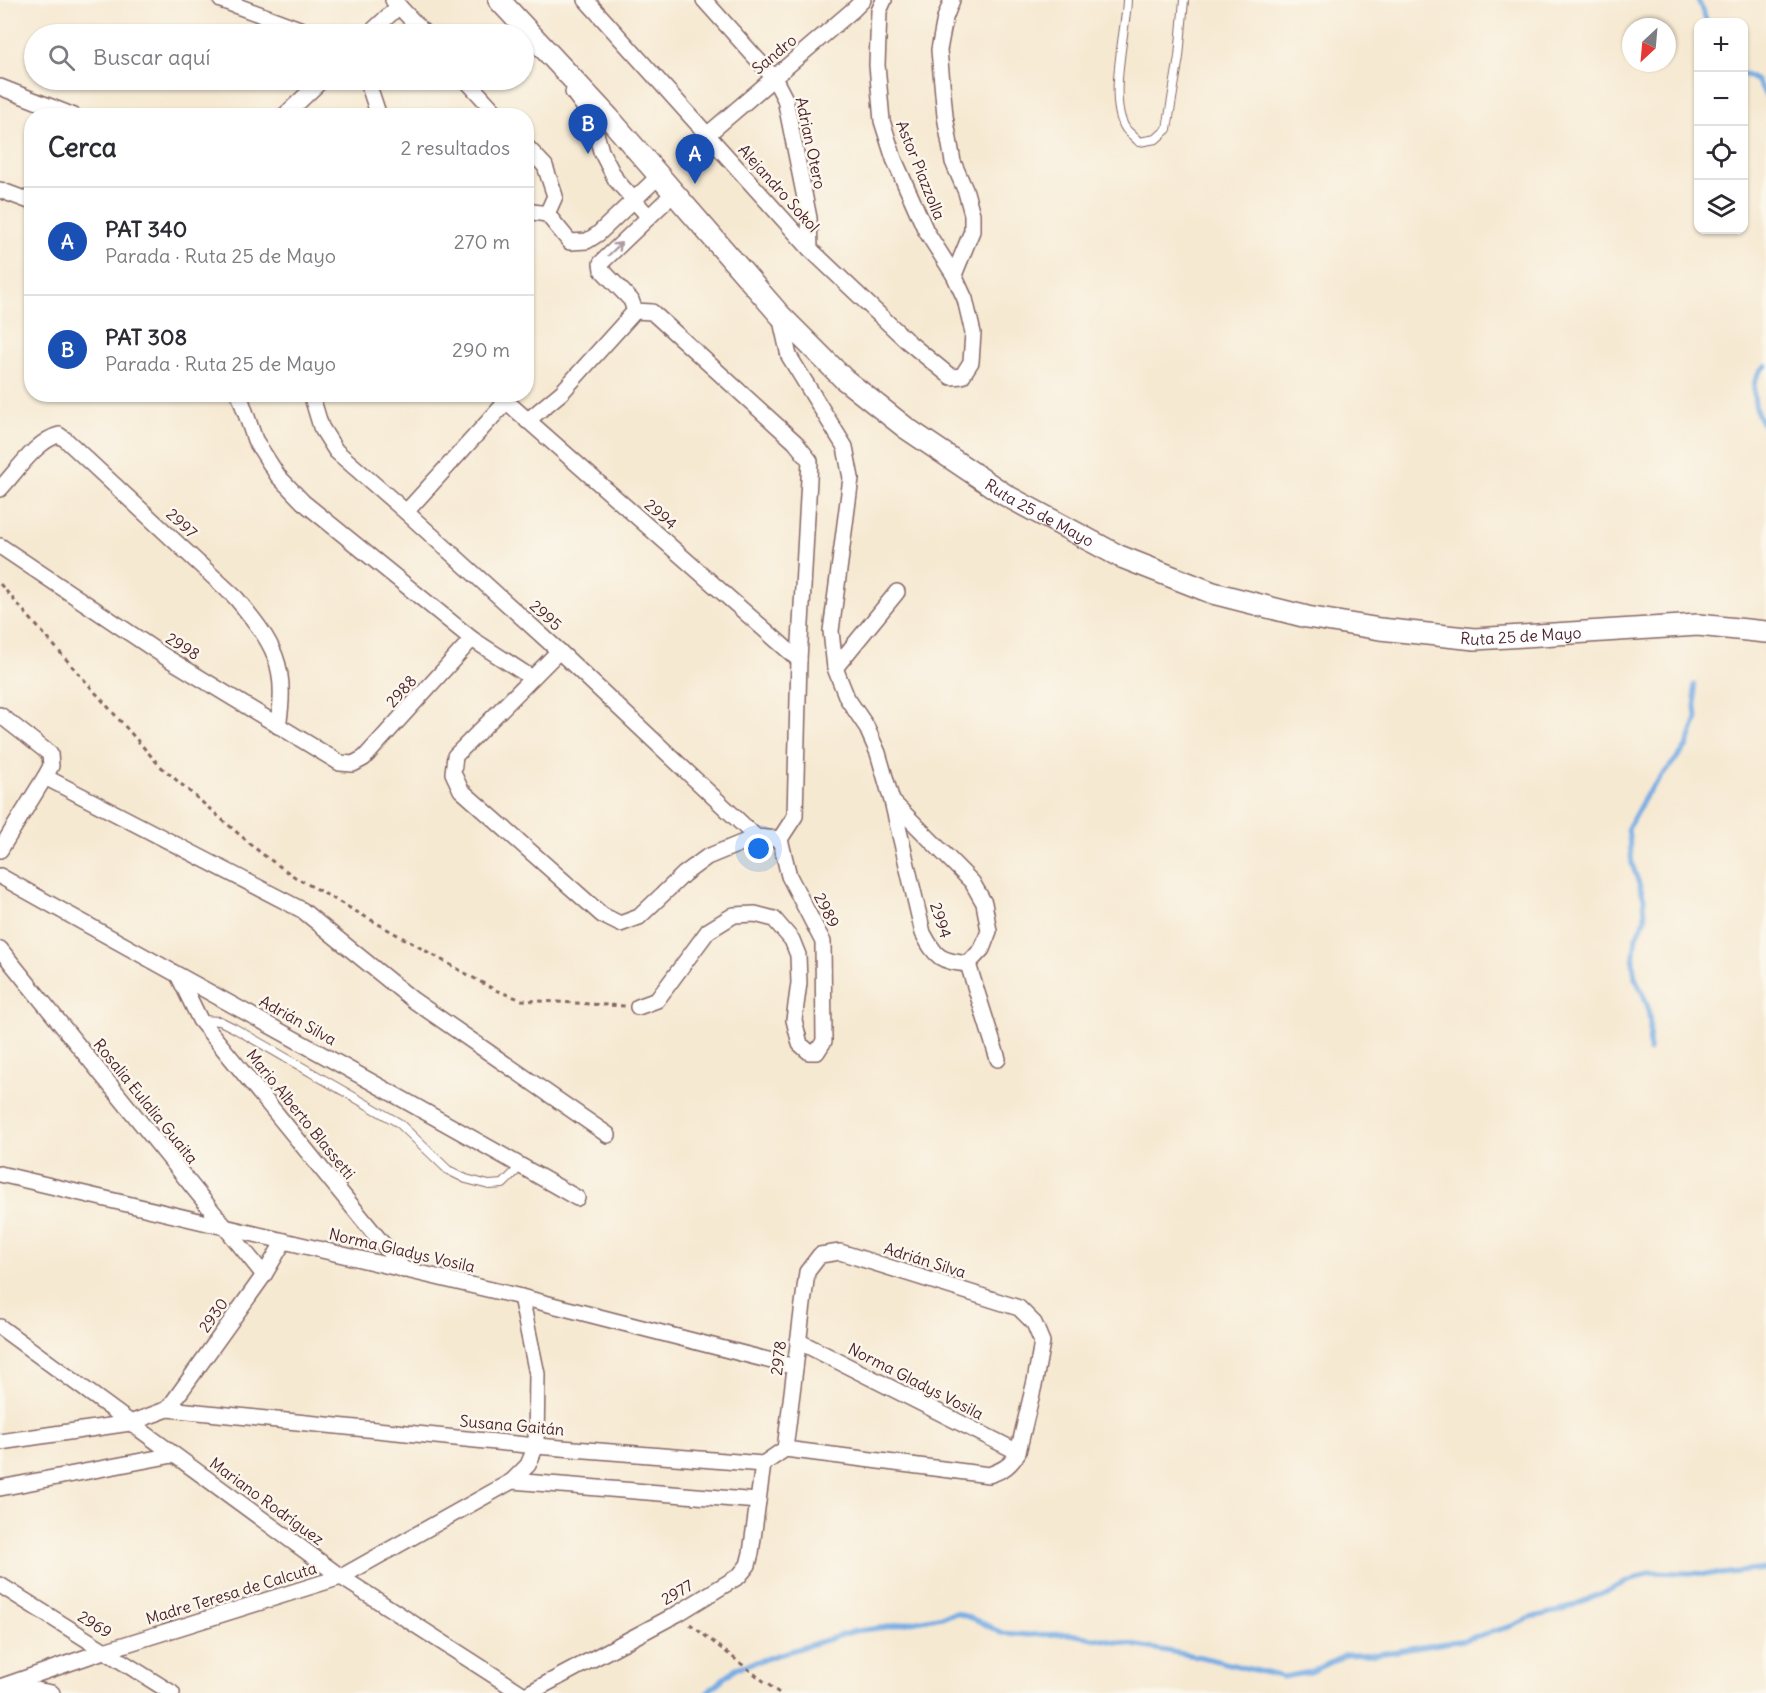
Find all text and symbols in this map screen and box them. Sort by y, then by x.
north arrow [1622,18,1676,72]
map controls [1694,18,1748,234]
button: + [1694,18,1748,72]
search box [24,24,534,90]
street label: Sandro [748,30,800,78]
icon: search [45,41,78,74]
text: Buscar aquí [93,43,210,71]
button: − [1694,72,1748,126]
street label: Adrian Otero [791,95,831,191]
pin: B [568,104,608,154]
street label: Astor Piazzolla [892,118,950,222]
button: locate [1694,126,1748,180]
text: Cerca [48,131,117,164]
pin: A [676,134,714,184]
text: 2 resultados [401,135,510,160]
street label: Alejandro Sokol [734,140,824,236]
button: layers [1694,180,1748,234]
text: PAT 340 [105,215,187,243]
text: A [61,229,74,254]
text: 270 m [454,229,510,254]
one-way arrow [607,242,622,256]
text: Parada · Ruta 25 de Mayo [105,243,336,268]
text: PAT 308 [105,323,187,351]
text: B [61,337,74,362]
text: 290 m [452,337,510,362]
text: Parada · Ruta 25 de Mayo [105,351,336,376]
street label: Ruta 25 de Mayo [981,474,1097,551]
street label: 2994 [641,495,681,533]
street label: 2997 [162,504,202,542]
street label: 2995 [526,595,566,635]
street label: Ruta 25 de Mayo [1459,622,1582,649]
street label: 2998 [162,628,204,664]
street label: 2988 [381,671,421,711]
your location [744,834,773,863]
street label: 2989 [810,889,844,931]
street label: 2994 [926,900,956,940]
street label: Adrián Silva [256,991,340,1049]
street label: Rosalia Eulalia Guaita [89,1034,203,1168]
street label: Mario Alberto Blassetti [242,1045,360,1183]
street label: Norma Gladys Vosila [327,1223,477,1277]
street label: Adrián Silva [881,1238,969,1282]
street label: 2930 [194,1294,232,1336]
street label: Norma Gladys Vosila [845,1338,987,1424]
street label: 2978 [766,1339,790,1377]
street label: Susana Gaitán [459,1410,565,1440]
street label: Mariano Rodríguez [206,1453,328,1549]
street label: Madre Teresa de Calcuta [143,1557,319,1629]
street label: 2977 [657,1575,697,1609]
street label: 2969 [74,1606,116,1642]

